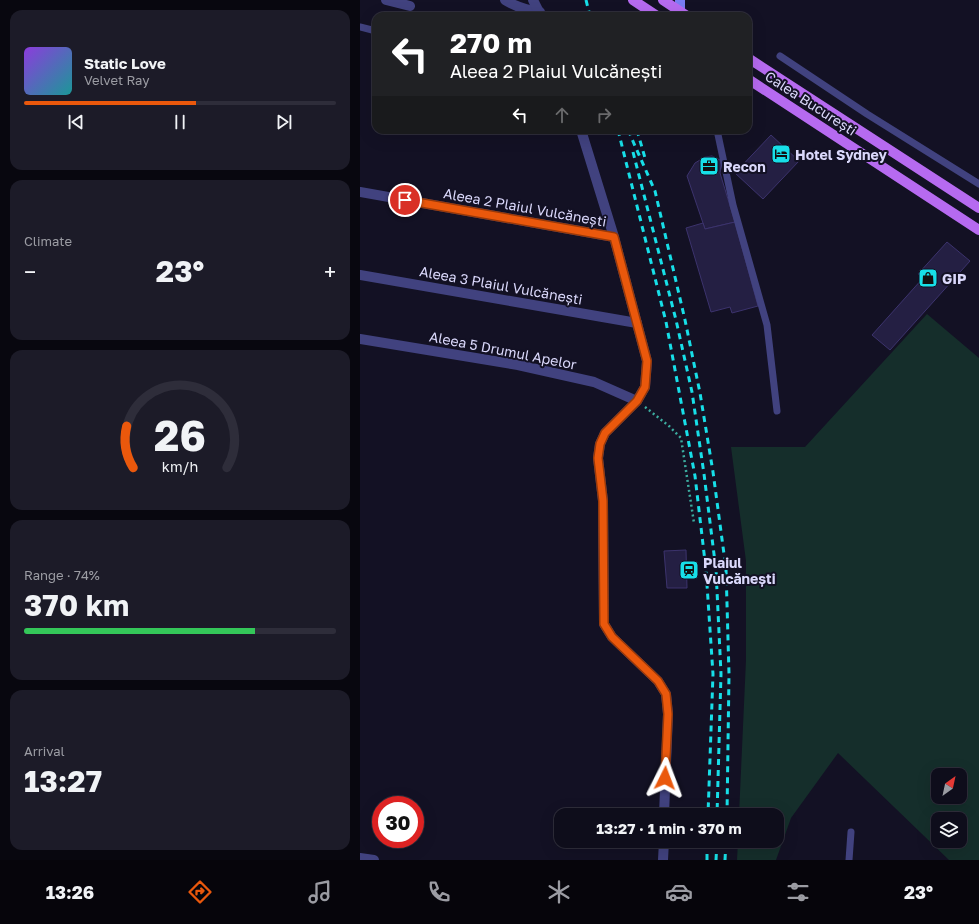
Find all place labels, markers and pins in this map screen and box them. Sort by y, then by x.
hotel icon: Hotel Sydney [770,143,792,165]
place label: Hotel Sydney [795,146,887,163]
office icon: Recon [698,155,720,177]
place label: Recon [723,158,766,175]
pin [388,183,422,217]
shop icon: GIP [917,267,939,289]
place label: GIP [942,270,966,287]
place label: Plaiul Vulcănești [703,554,776,587]
station icon: Plaiul Vulcănești [678,559,700,581]

